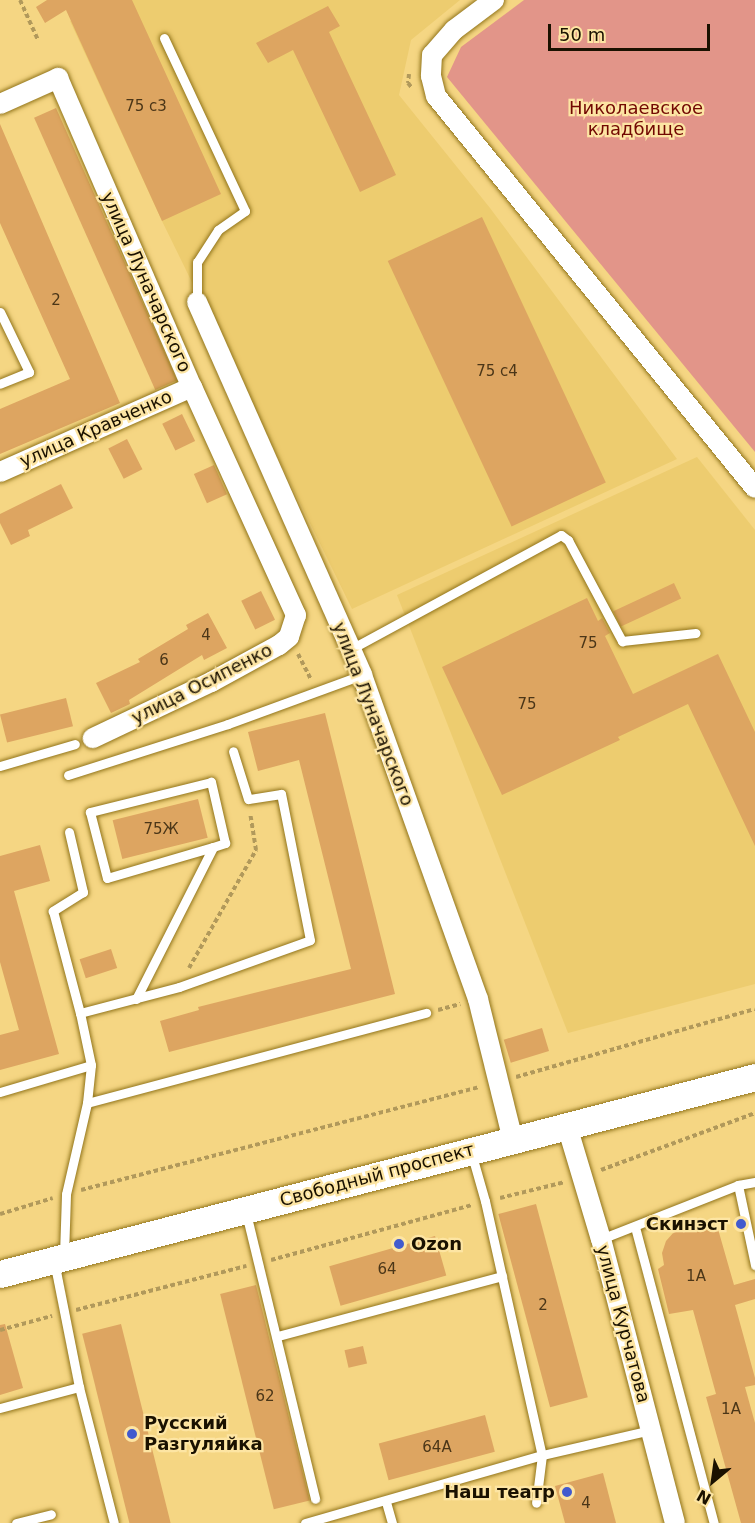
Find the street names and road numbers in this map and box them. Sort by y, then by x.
street label: улица Луначарского [96,188,196,376]
street label: улица Кравченко [17,386,175,472]
street label: улица Луначарского [328,619,418,809]
street label: улица Осипенко [128,639,276,729]
street label: Свободный проспект [277,1139,477,1211]
street label: улица Курчатова [592,1243,654,1405]

